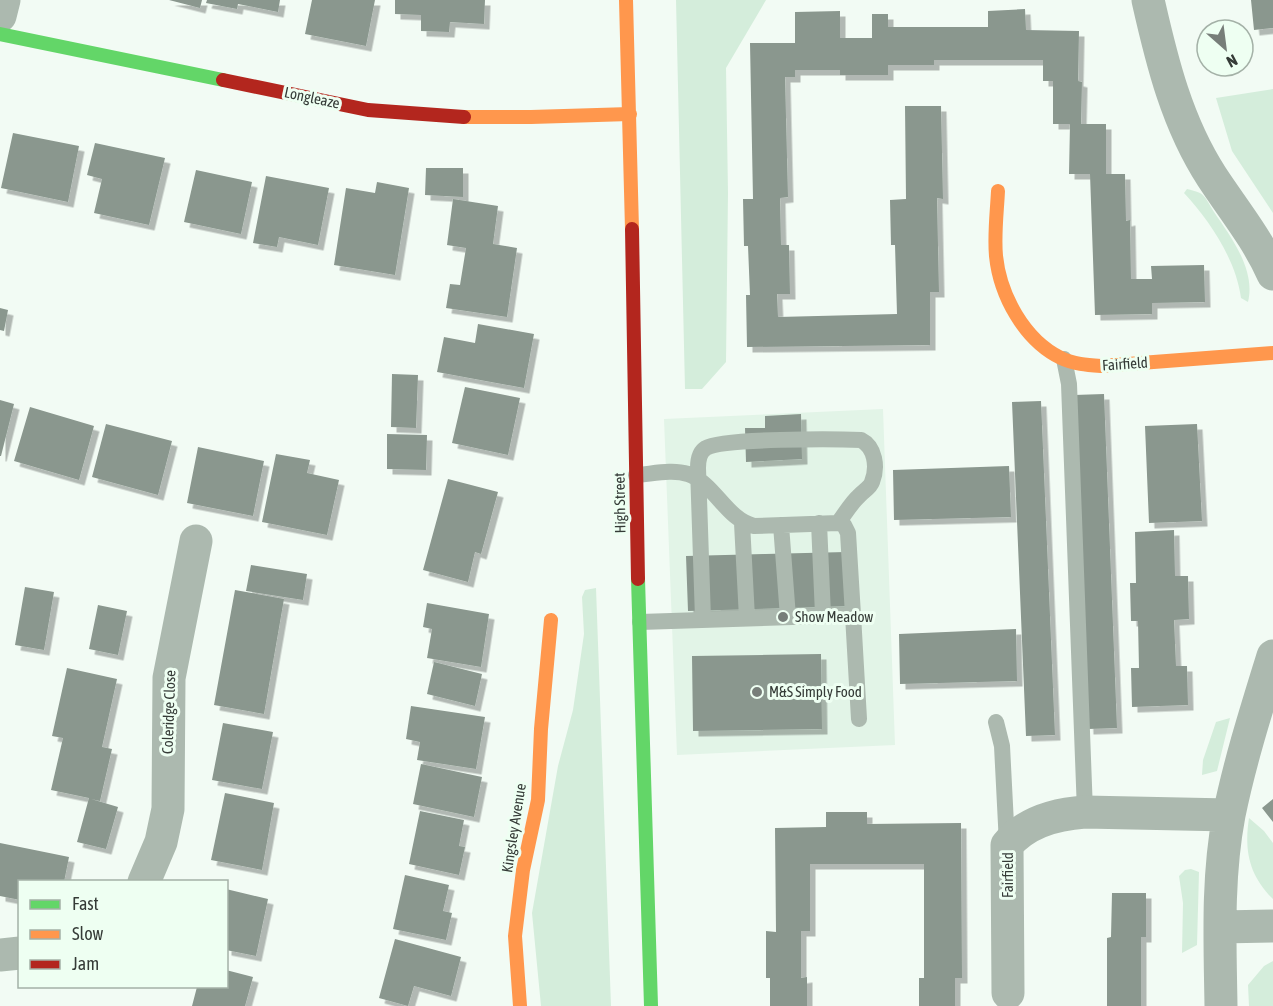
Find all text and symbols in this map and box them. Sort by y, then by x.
north arrow [1195,18,1255,78]
text: N [1224,51,1240,71]
street label: Longleaze [283,83,342,112]
street label: Fairfield [1102,353,1148,374]
street label: High Street [610,472,629,534]
place label: Show Meadow [795,608,873,625]
marker: Show Meadow [776,610,790,624]
street label: Coleridge Close [159,669,178,754]
place label: M&S Simply Food [769,683,862,700]
marker: M&S Simply Food [750,685,764,699]
street label: Kingsley Avenue [498,782,529,874]
street label: Fairfield [999,852,1016,898]
legend [18,880,228,988]
text: Fast [72,893,99,914]
text: Slow [72,923,103,944]
text: Jam [72,953,99,974]

